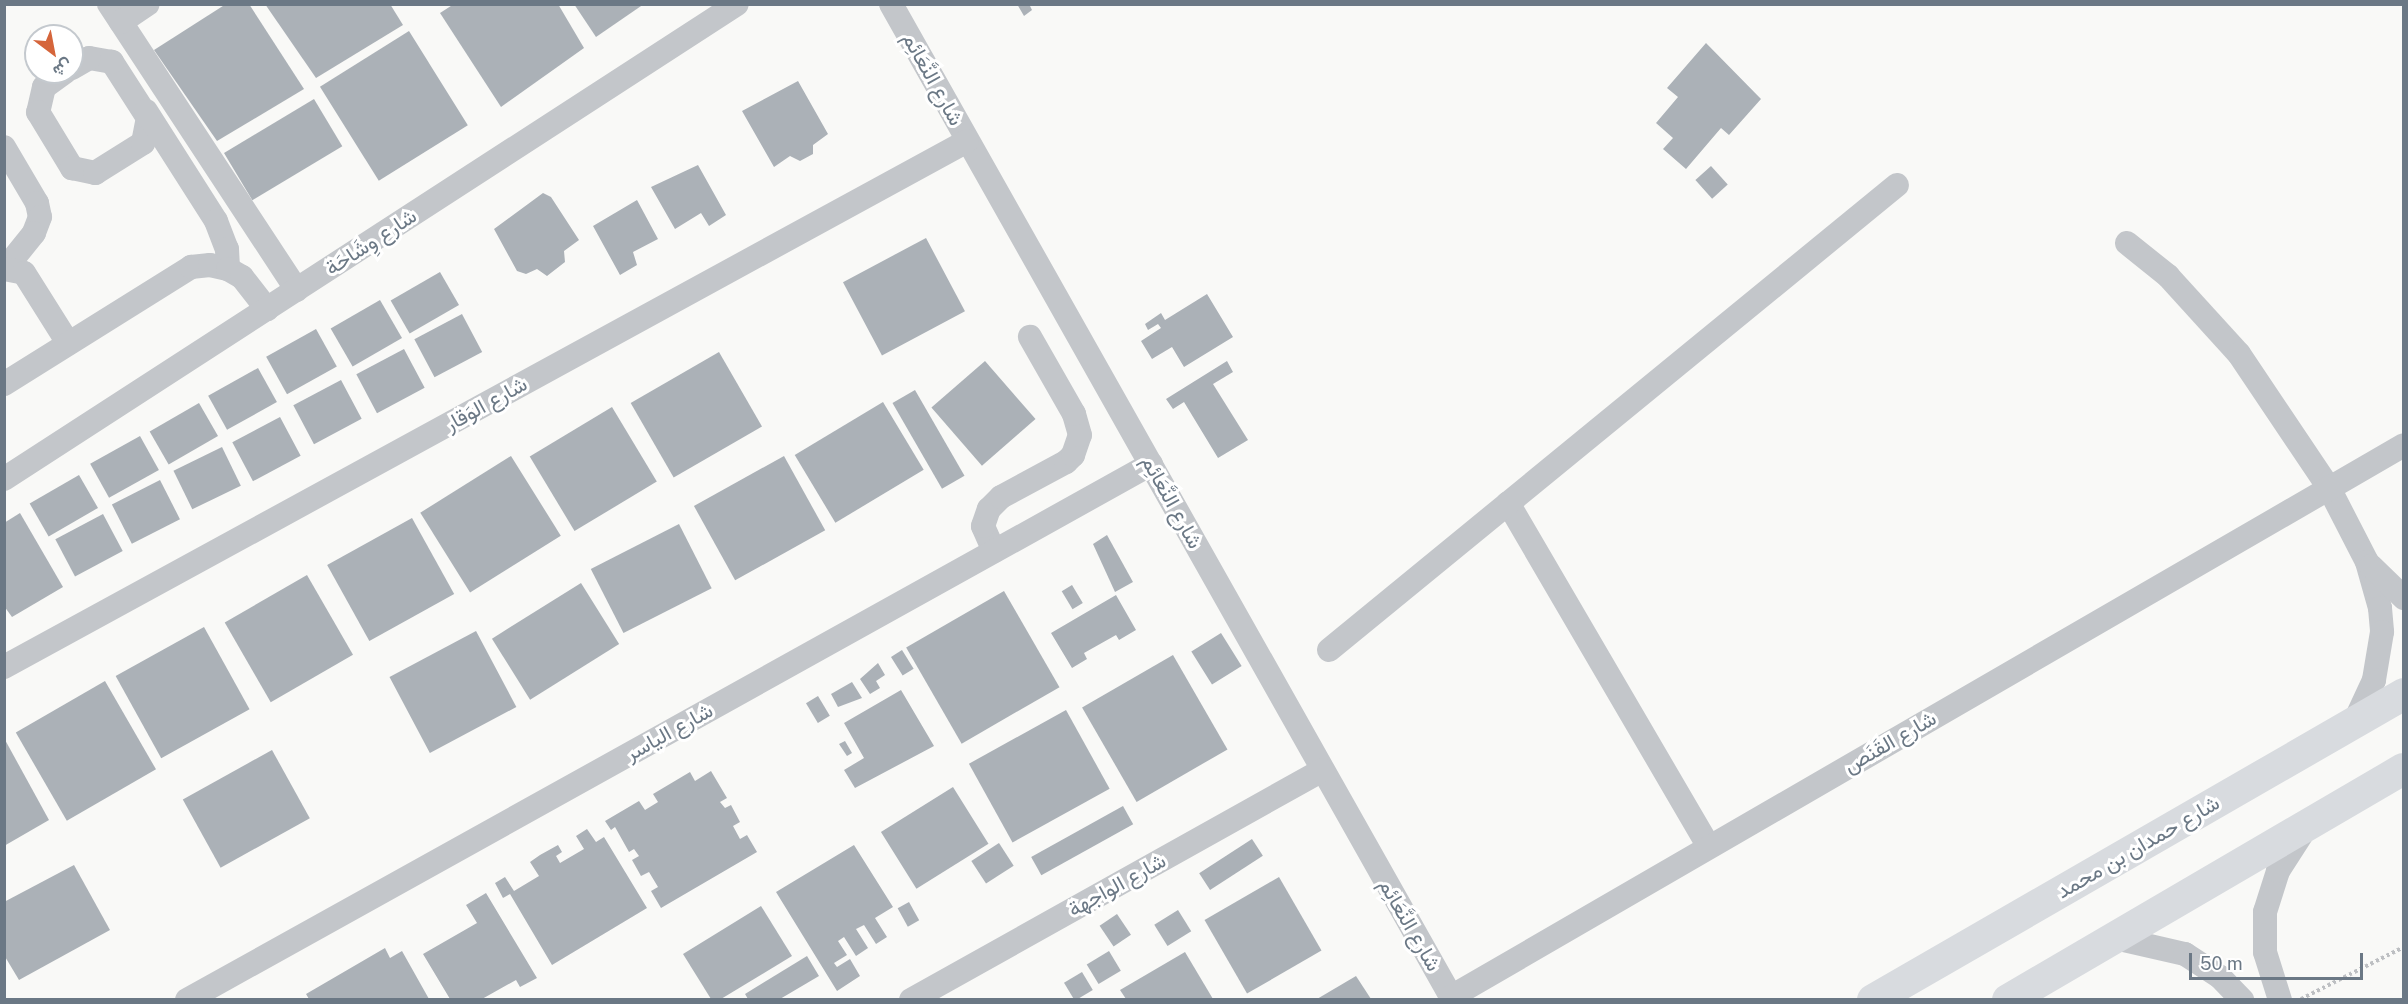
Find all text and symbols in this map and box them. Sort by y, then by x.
north arrow [24,24,84,84]
street label: شارع النَّعَائِم [897,28,969,130]
text: ش [50,55,76,81]
street label: شارع وِشَاحَة [321,203,421,281]
street label: شارع الوَقار [441,371,531,437]
street label: شارع النَّعَائِم [1136,451,1208,553]
street label: شارع الياسر [621,698,717,766]
street label: شارع القَنَص [1839,705,1941,779]
street label: شارع حمدان بن محمد [2052,790,2224,904]
street label: شارع الواجهة [1064,848,1170,922]
street label: شارع النَّعَائِم [1373,874,1447,976]
scale bar [2192,941,2366,979]
text: 50 m [2200,953,2243,974]

